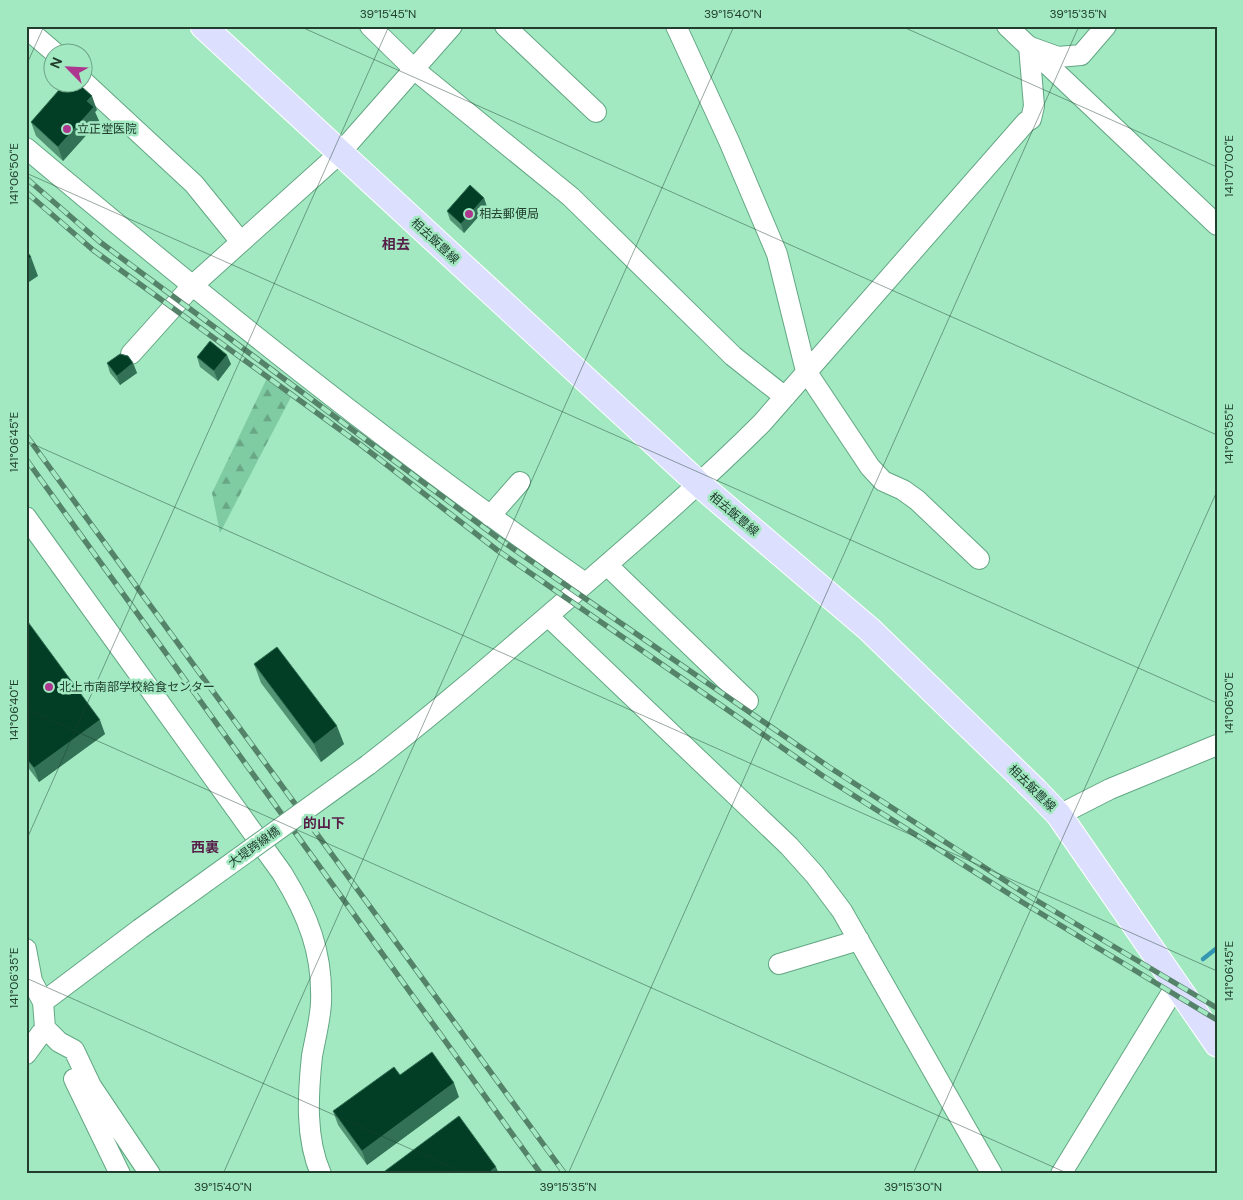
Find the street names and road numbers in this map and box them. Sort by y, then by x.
street label: 相去飯豊線 [408,215,462,267]
street label: 相去飯豊線 [706,489,762,539]
street label: 相去飯豊線 [1005,761,1059,815]
street label: 大堤跨線橋 [225,823,283,871]

